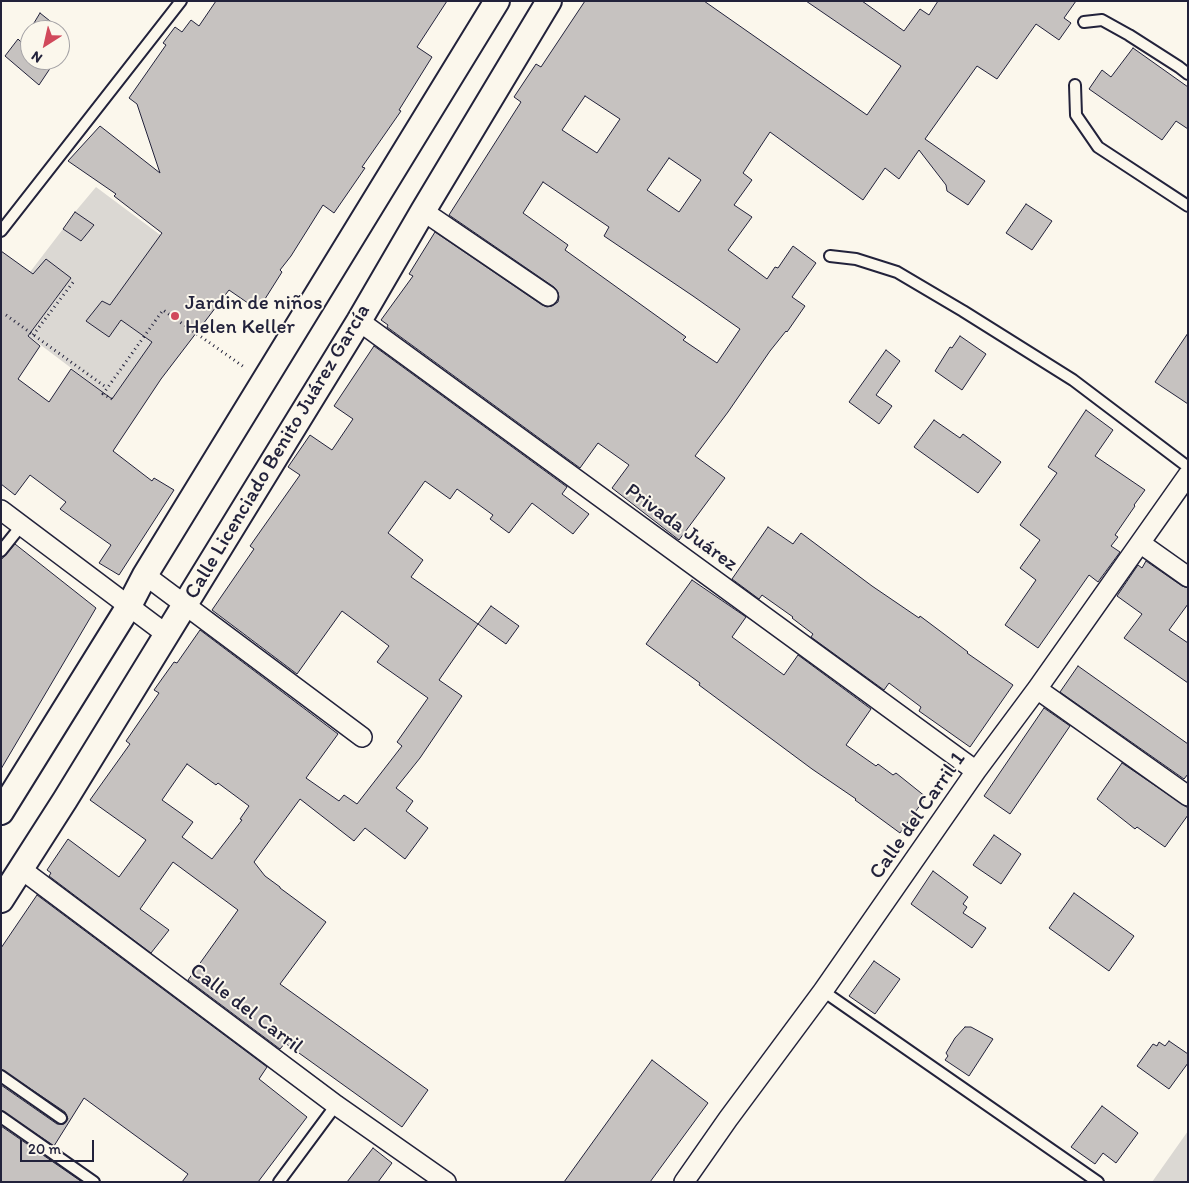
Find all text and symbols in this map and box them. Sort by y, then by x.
north arrow [20,20,70,70]
text: N [28,47,45,67]
place label: Jardin de niños Helen Keller [185,291,323,341]
street label: Calle Licenciado Benito Juárez García [180,300,376,604]
marker: Jardin de niños Helen Keller [169,310,181,322]
street label: Privada Juárez [620,479,742,577]
street label: Calle del Carril 1 [865,747,971,885]
street label: Calle del Carril [184,958,308,1060]
scale bar [22,1130,96,1162]
text: 20 m [28,1140,61,1158]

